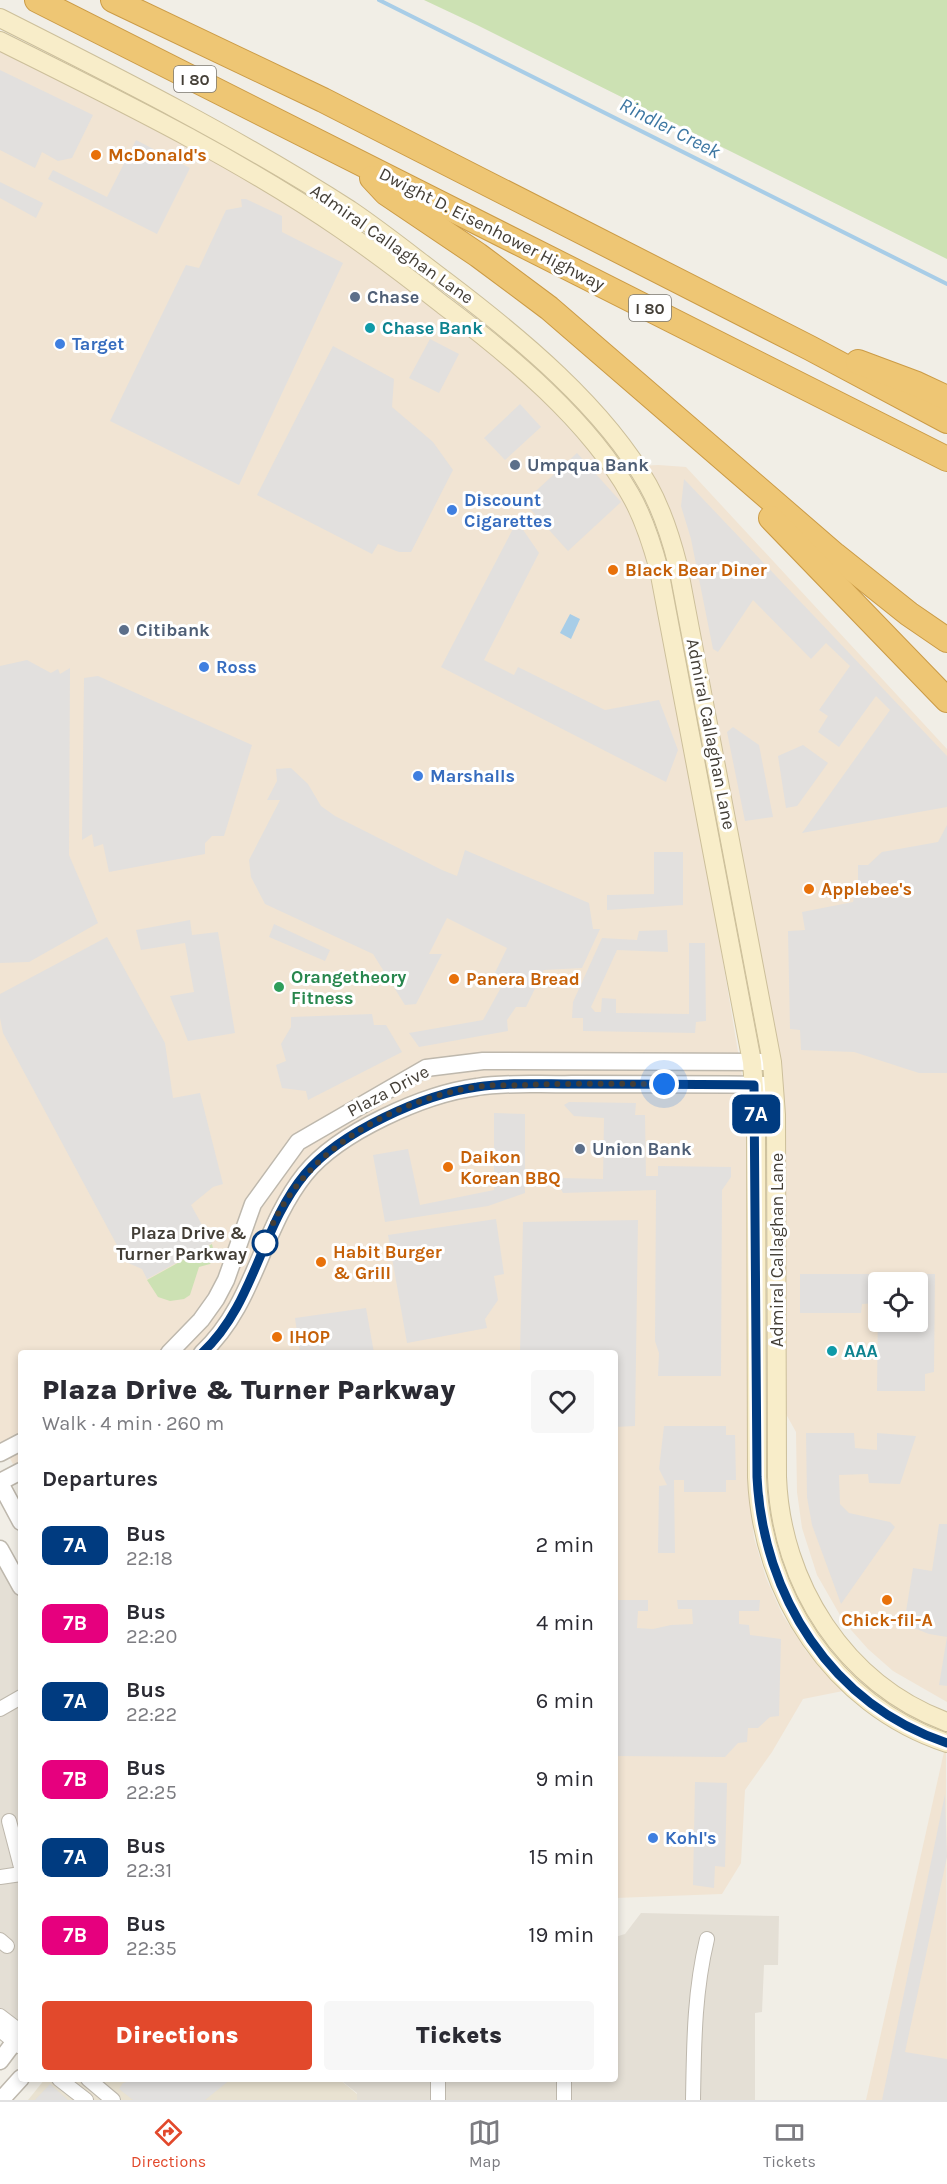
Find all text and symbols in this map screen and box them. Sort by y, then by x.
road number: I 80 [174,66,216,92]
water label: Rindler Creek [616,93,725,164]
place label: McDonald's [108,144,207,166]
marker: McDonald's [89,148,103,162]
street label: Dwight D. Eisenhower Highway [375,162,609,296]
street label: Admiral Callaghan Lane [306,179,478,309]
place label: Chase [367,286,419,308]
marker: Chase [348,290,362,304]
road number: I 80 [629,295,671,321]
place label: Chase Bank [382,317,483,339]
marker: Chase Bank [363,321,377,335]
place label: Target [72,333,124,355]
marker: Target [53,337,67,351]
place label: Umpqua Bank [527,454,649,476]
marker: Umpqua Bank [508,458,522,472]
place label: Discount Cigarettes [464,489,552,532]
marker: Discount Cigarettes [445,503,459,517]
place label: Black Bear Diner [625,559,767,581]
marker: Black Bear Diner [606,563,620,577]
place label: Citibank [136,619,210,641]
marker: Citibank [117,623,131,637]
street label: Admiral Callaghan Lane [682,636,740,832]
place label: Ross [216,656,257,678]
marker: Ross [197,660,211,674]
place label: Marshalls [430,765,515,787]
marker: Marshalls [411,769,425,783]
place label: Applebee's [821,878,912,900]
marker: Applebee's [802,882,816,896]
place label: Orangetheory Fitness [291,966,406,1009]
place label: Panera Bread [466,968,580,990]
marker: Panera Bread [447,972,461,986]
marker: Orangetheory Fitness [272,980,286,994]
street label: Plaza Drive [343,1060,433,1122]
your location [649,1069,679,1099]
line badge: 7A [729,1094,783,1134]
text: 7A [744,1102,768,1126]
place label: Union Bank [592,1138,692,1160]
marker: Union Bank [573,1142,587,1156]
place label: Daikon Korean BBQ [460,1146,561,1189]
street label: Admiral Callaghan Lane [766,1153,788,1347]
marker: Daikon Korean BBQ [441,1160,455,1174]
place label: Plaza Drive & Turner Parkway [116,1222,247,1265]
marker: Plaza Drive & Turner Parkway [252,1230,278,1256]
place label: Habit Burger & Grill [333,1241,442,1284]
marker: Habit Burger & Grill [314,1255,328,1269]
map controls [868,1272,928,1332]
button: locate [868,1272,928,1332]
place label: IHOP [289,1326,330,1348]
marker: IHOP [270,1330,284,1344]
place label: AAA [844,1340,878,1362]
marker: AAA [825,1344,839,1358]
button: heart [531,1370,594,1433]
text: Plaza Drive & Turner Parkway [42,1373,455,1406]
text: Walk · 4 min · 260 m [42,1412,224,1435]
text: Departures [42,1466,158,1492]
text: Bus [126,1521,166,1547]
text: 2 min [536,1532,594,1558]
text: 7A [63,1533,87,1557]
text: 22:18 [126,1547,173,1570]
marker: Chick-fil-A [880,1593,894,1607]
text: Bus [126,1599,166,1625]
place label: Chick-fil-A [841,1609,933,1631]
text: 4 min [536,1610,594,1636]
text: 7B [63,1611,87,1635]
text: 22:20 [126,1625,177,1648]
text: Bus [126,1677,166,1703]
text: 6 min [536,1688,594,1714]
text: 7A [63,1689,87,1713]
text: 22:22 [126,1703,177,1726]
text: Bus [126,1755,166,1781]
text: 9 min [536,1766,594,1792]
text: 7B [63,1767,87,1791]
text: 22:25 [126,1781,177,1804]
place label: Kohl's [665,1827,716,1849]
marker: Kohl's [646,1831,660,1845]
text: Bus [126,1833,166,1859]
text: 15 min [529,1844,594,1870]
text: 7A [63,1845,87,1869]
text: 22:31 [126,1859,172,1882]
text: Bus [126,1911,166,1937]
text: 19 min [528,1922,594,1948]
text: 7B [63,1923,87,1947]
text: 22:35 [126,1937,177,1960]
button: Directions [42,2001,312,2070]
button: Tickets [324,2001,594,2070]
tab: Directions [131,2116,206,2171]
tab: Map [468,2116,501,2171]
tab: Tickets [763,2116,816,2171]

